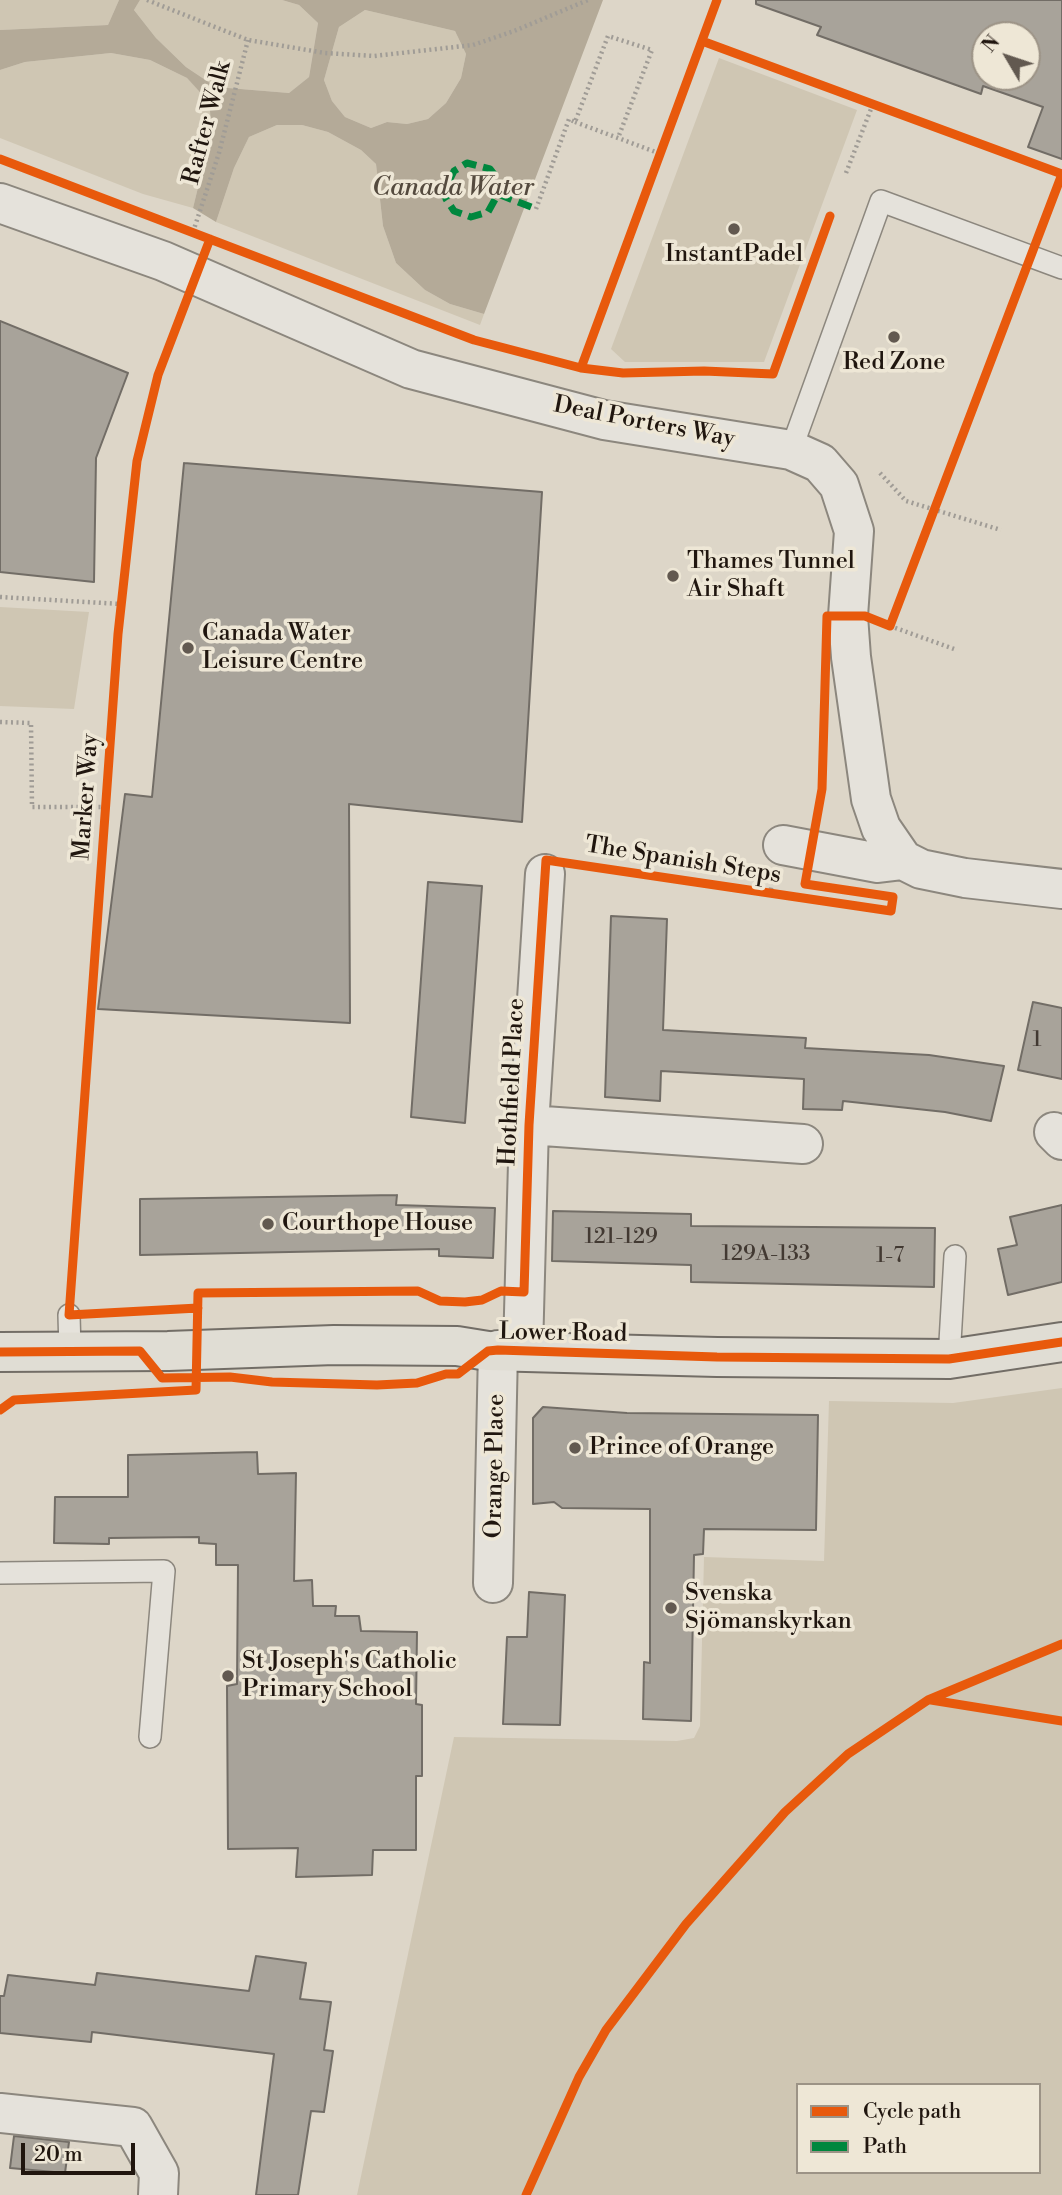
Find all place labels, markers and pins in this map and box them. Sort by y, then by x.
marker: InstantPadel [726,221,742,237]
place label: InstantPadel [665,241,803,269]
marker: Red Zone [886,329,902,345]
place label: Red Zone [843,349,945,377]
place label: Thames Tunnel Air Shaft [687,548,855,604]
marker: Thames Tunnel Air Shaft [665,568,681,584]
place label: Canada Water Leisure Centre [202,620,363,676]
marker: Canada Water Leisure Centre [180,640,196,656]
place label: Courthope House [282,1210,473,1238]
marker: Courthope House [260,1216,276,1232]
place label: Prince of Orange [589,1434,774,1462]
marker: Prince of Orange [567,1440,583,1456]
place label: Svenska Sjömanskyrkan [685,1580,852,1636]
marker: Svenska Sjömanskyrkan [663,1600,679,1616]
place label: St Joseph's Catholic Primary School [242,1648,457,1704]
marker: St Joseph's Catholic Primary School [220,1668,236,1684]

